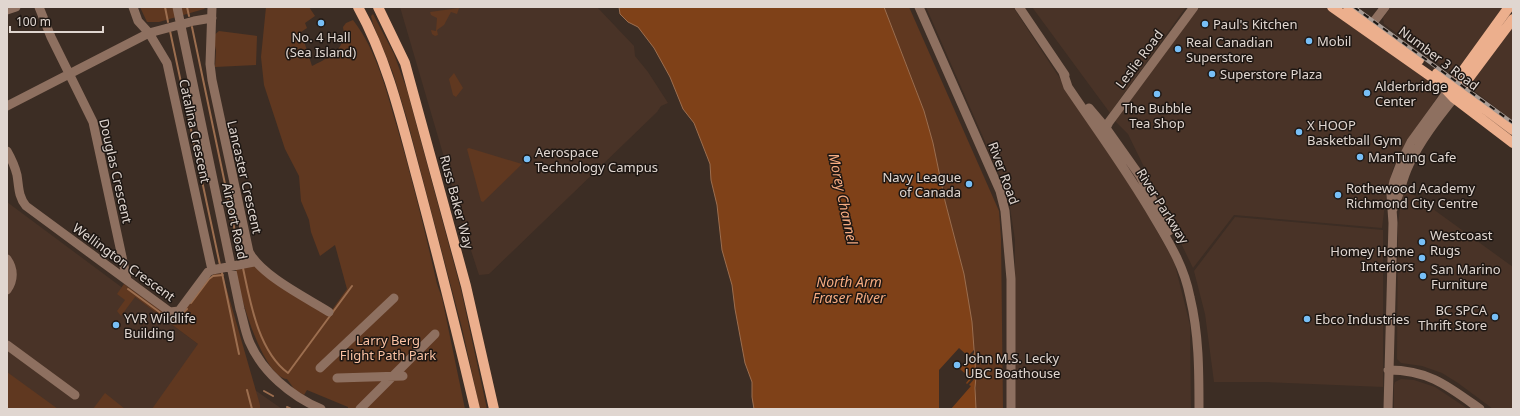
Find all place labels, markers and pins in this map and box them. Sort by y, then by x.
place label: Paul's Kitchen [1213,15,1297,33]
marker: No. 4 Hall (Sea Island) [316,18,326,28]
marker: Paul's Kitchen [1200,19,1210,29]
place label: No. 4 Hall (Sea Island) [286,28,356,61]
place label: Mobil [1317,32,1351,50]
place label: Real Canadian Superstore [1186,33,1273,66]
marker: Mobil [1304,36,1314,46]
marker: Real Canadian Superstore [1173,44,1183,54]
place label: Superstore Plaza [1220,65,1322,83]
marker: Superstore Plaza [1207,69,1217,79]
place label: Alderbridge Center [1375,77,1447,110]
marker: Alderbridge Center [1362,88,1372,98]
marker: The Bubble Tea Shop [1152,89,1162,99]
place label: The Bubble Tea Shop [1122,99,1192,132]
place label: X HOOP Basketball Gym [1307,116,1402,149]
marker: X HOOP Basketball Gym [1294,127,1304,137]
place label: Aerospace Technology Campus [535,143,658,176]
place label: ManTung Cafe [1368,148,1456,166]
marker: ManTung Cafe [1355,152,1365,162]
marker: Aerospace Technology Campus [522,154,532,164]
place label: Navy League of Canada [882,168,961,201]
marker: Navy League of Canada [964,179,974,189]
place label: Rothewood Academy Richmond City Centre [1346,179,1478,212]
marker: Rothewood Academy Richmond City Centre [1333,190,1343,200]
place label: Westcoast Rugs [1430,226,1493,259]
marker: Westcoast Rugs [1417,237,1427,247]
place label: Homey Home Interiors [1330,242,1414,275]
marker: Homey Home Interiors [1417,253,1427,263]
place label: San Marino Furniture [1431,260,1501,293]
marker: San Marino Furniture [1418,271,1428,281]
place label: BC SPCA Thrift Store [1418,301,1488,334]
place label: YVR Wildlife Building [124,309,196,342]
place label: Ebco Industries [1315,310,1409,328]
marker: BC SPCA Thrift Store [1490,312,1500,322]
marker: Ebco Industries [1302,314,1312,324]
marker: YVR Wildlife Building [111,320,121,330]
place label: John M.S. Lecky UBC Boathouse [963,349,1060,382]
marker: John M.S. Lecky UBC Boathouse [952,360,962,370]

